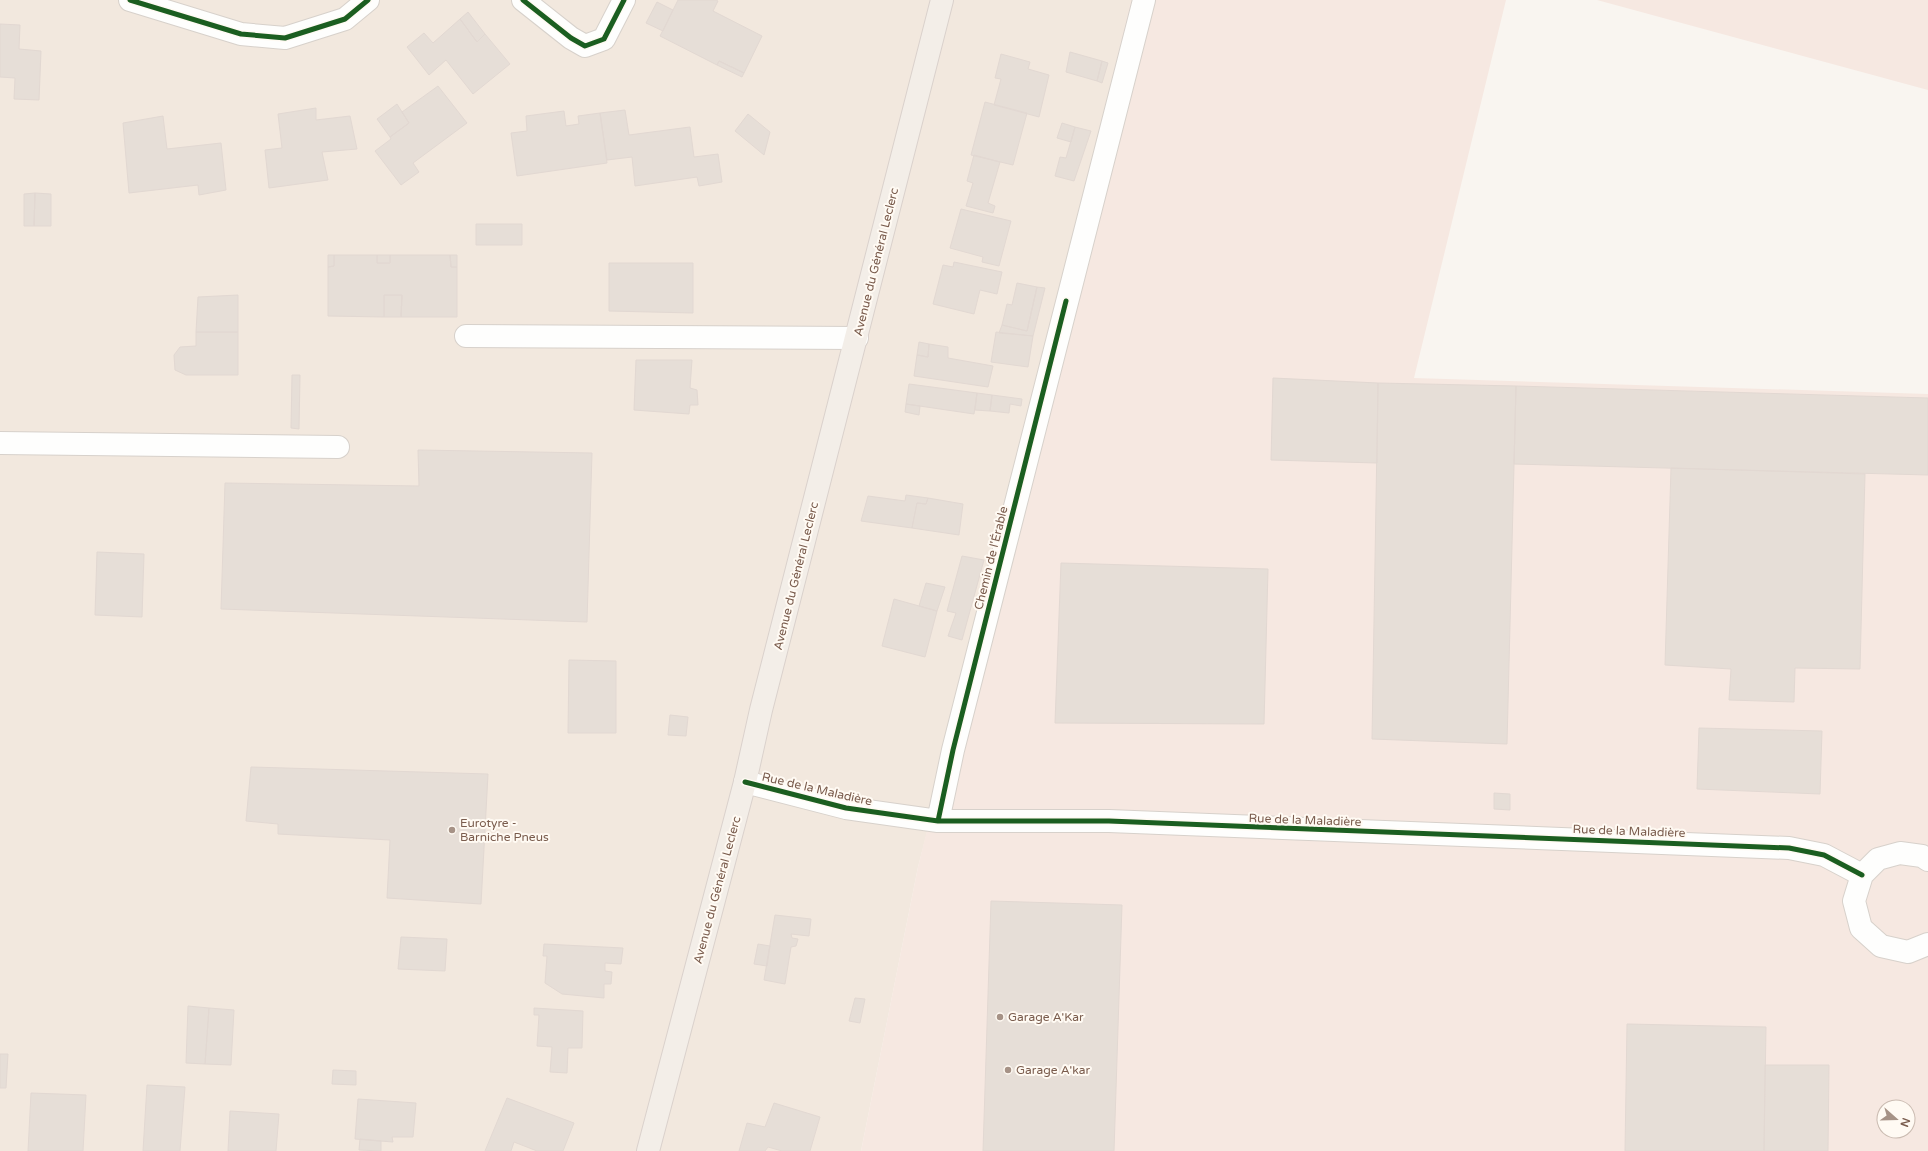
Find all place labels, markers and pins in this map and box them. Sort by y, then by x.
place label: Eurotyre - Barniche Pneus [460,816,549,844]
marker: Eurotyre - Barniche Pneus [447,825,457,835]
place label: Garage A'Kar [1008,1010,1084,1024]
marker: Garage A'Kar [995,1012,1005,1022]
place label: Garage A'kar [1016,1063,1090,1077]
marker: Garage A'kar [1003,1065,1013,1075]

